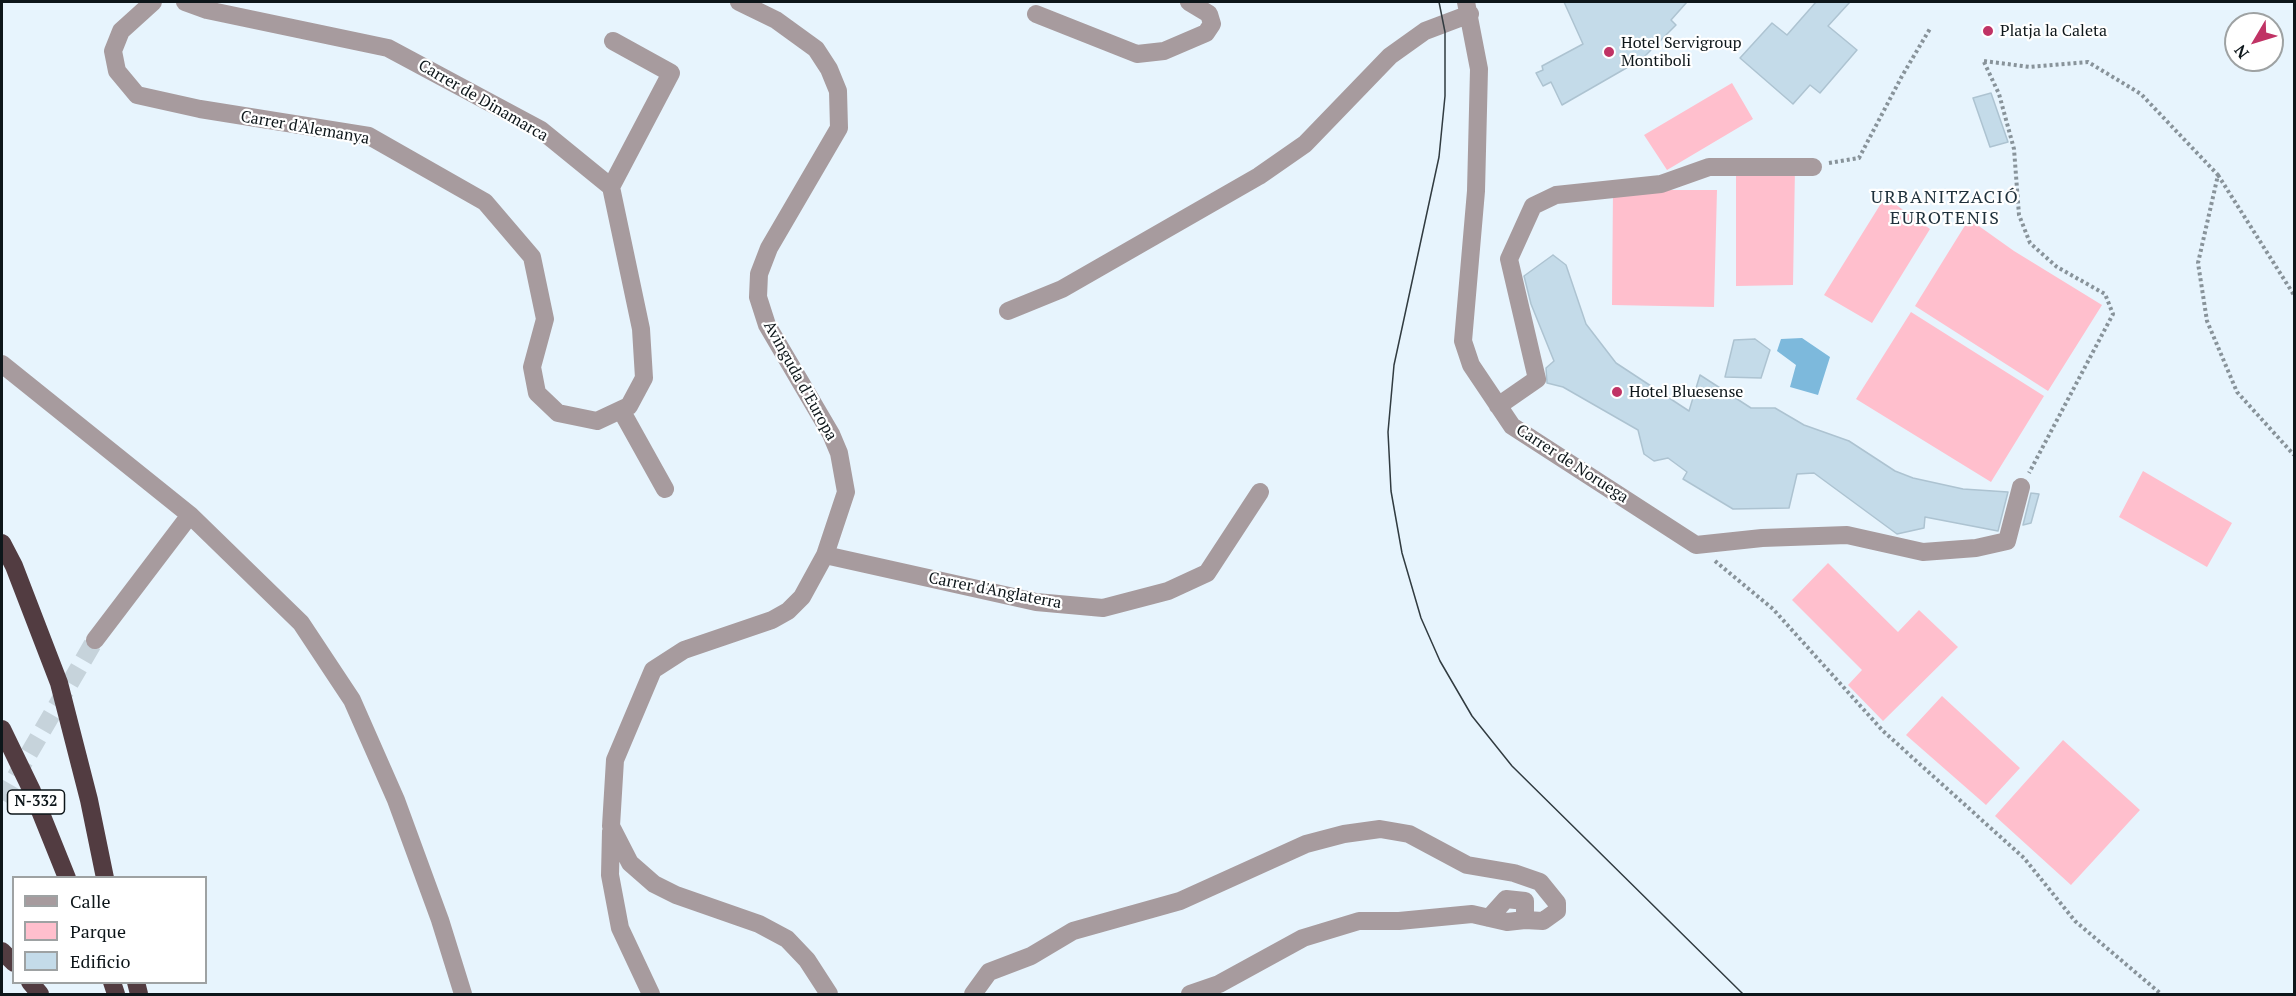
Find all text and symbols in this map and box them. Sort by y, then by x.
north arrow [2224,12,2284,72]
place label: Platja la Caleta [2000,21,2107,41]
marker: Platja la Caleta [1981,24,1995,38]
place label: Hotel Servigroup Montiboli [1621,33,1742,71]
text: N [2229,40,2254,63]
marker: Hotel Servigroup Montiboli [1602,45,1616,59]
street label: Carrer de Dinamarca [415,56,551,146]
street label: Carrer d'Alemanya [239,107,371,149]
district label: URBANITZACIÓ EUROTENIS [1871,187,2019,230]
street label: Avinguda d'Europa [759,318,841,444]
place label: Hotel Bluesense [1629,382,1743,402]
marker: Hotel Bluesense [1610,385,1624,399]
street label: Carrer de Noruega [1512,421,1632,507]
street label: Carrer d'Anglaterra [927,569,1063,613]
road number: N-332 [8,790,64,814]
legend [12,876,207,984]
text: Calle [70,889,111,913]
text: Parque [70,919,126,943]
text: Edificio [70,949,130,973]

